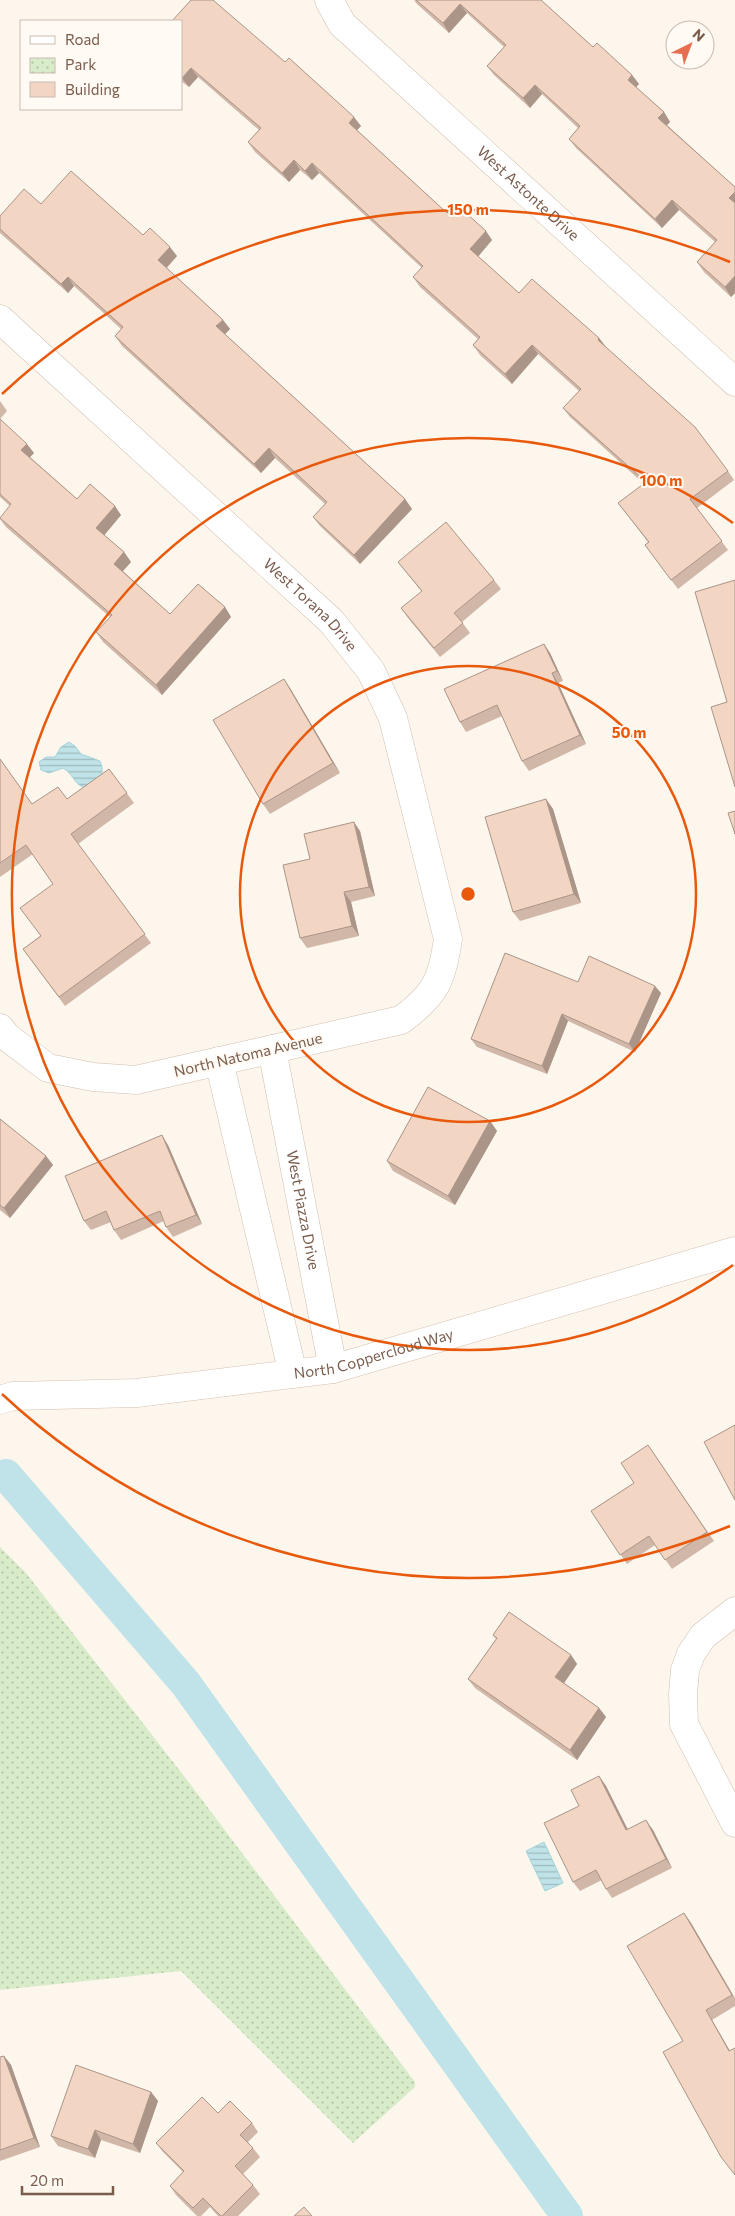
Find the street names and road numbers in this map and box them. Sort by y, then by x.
street label: West Astonte Drive [474,142,584,244]
street label: West Torana Drive [260,554,362,654]
street label: North Natoma Avenue [172,1028,324,1080]
street label: West Piazza Drive [284,1149,324,1271]
street label: North Coppercloud Way [293,1324,456,1382]

